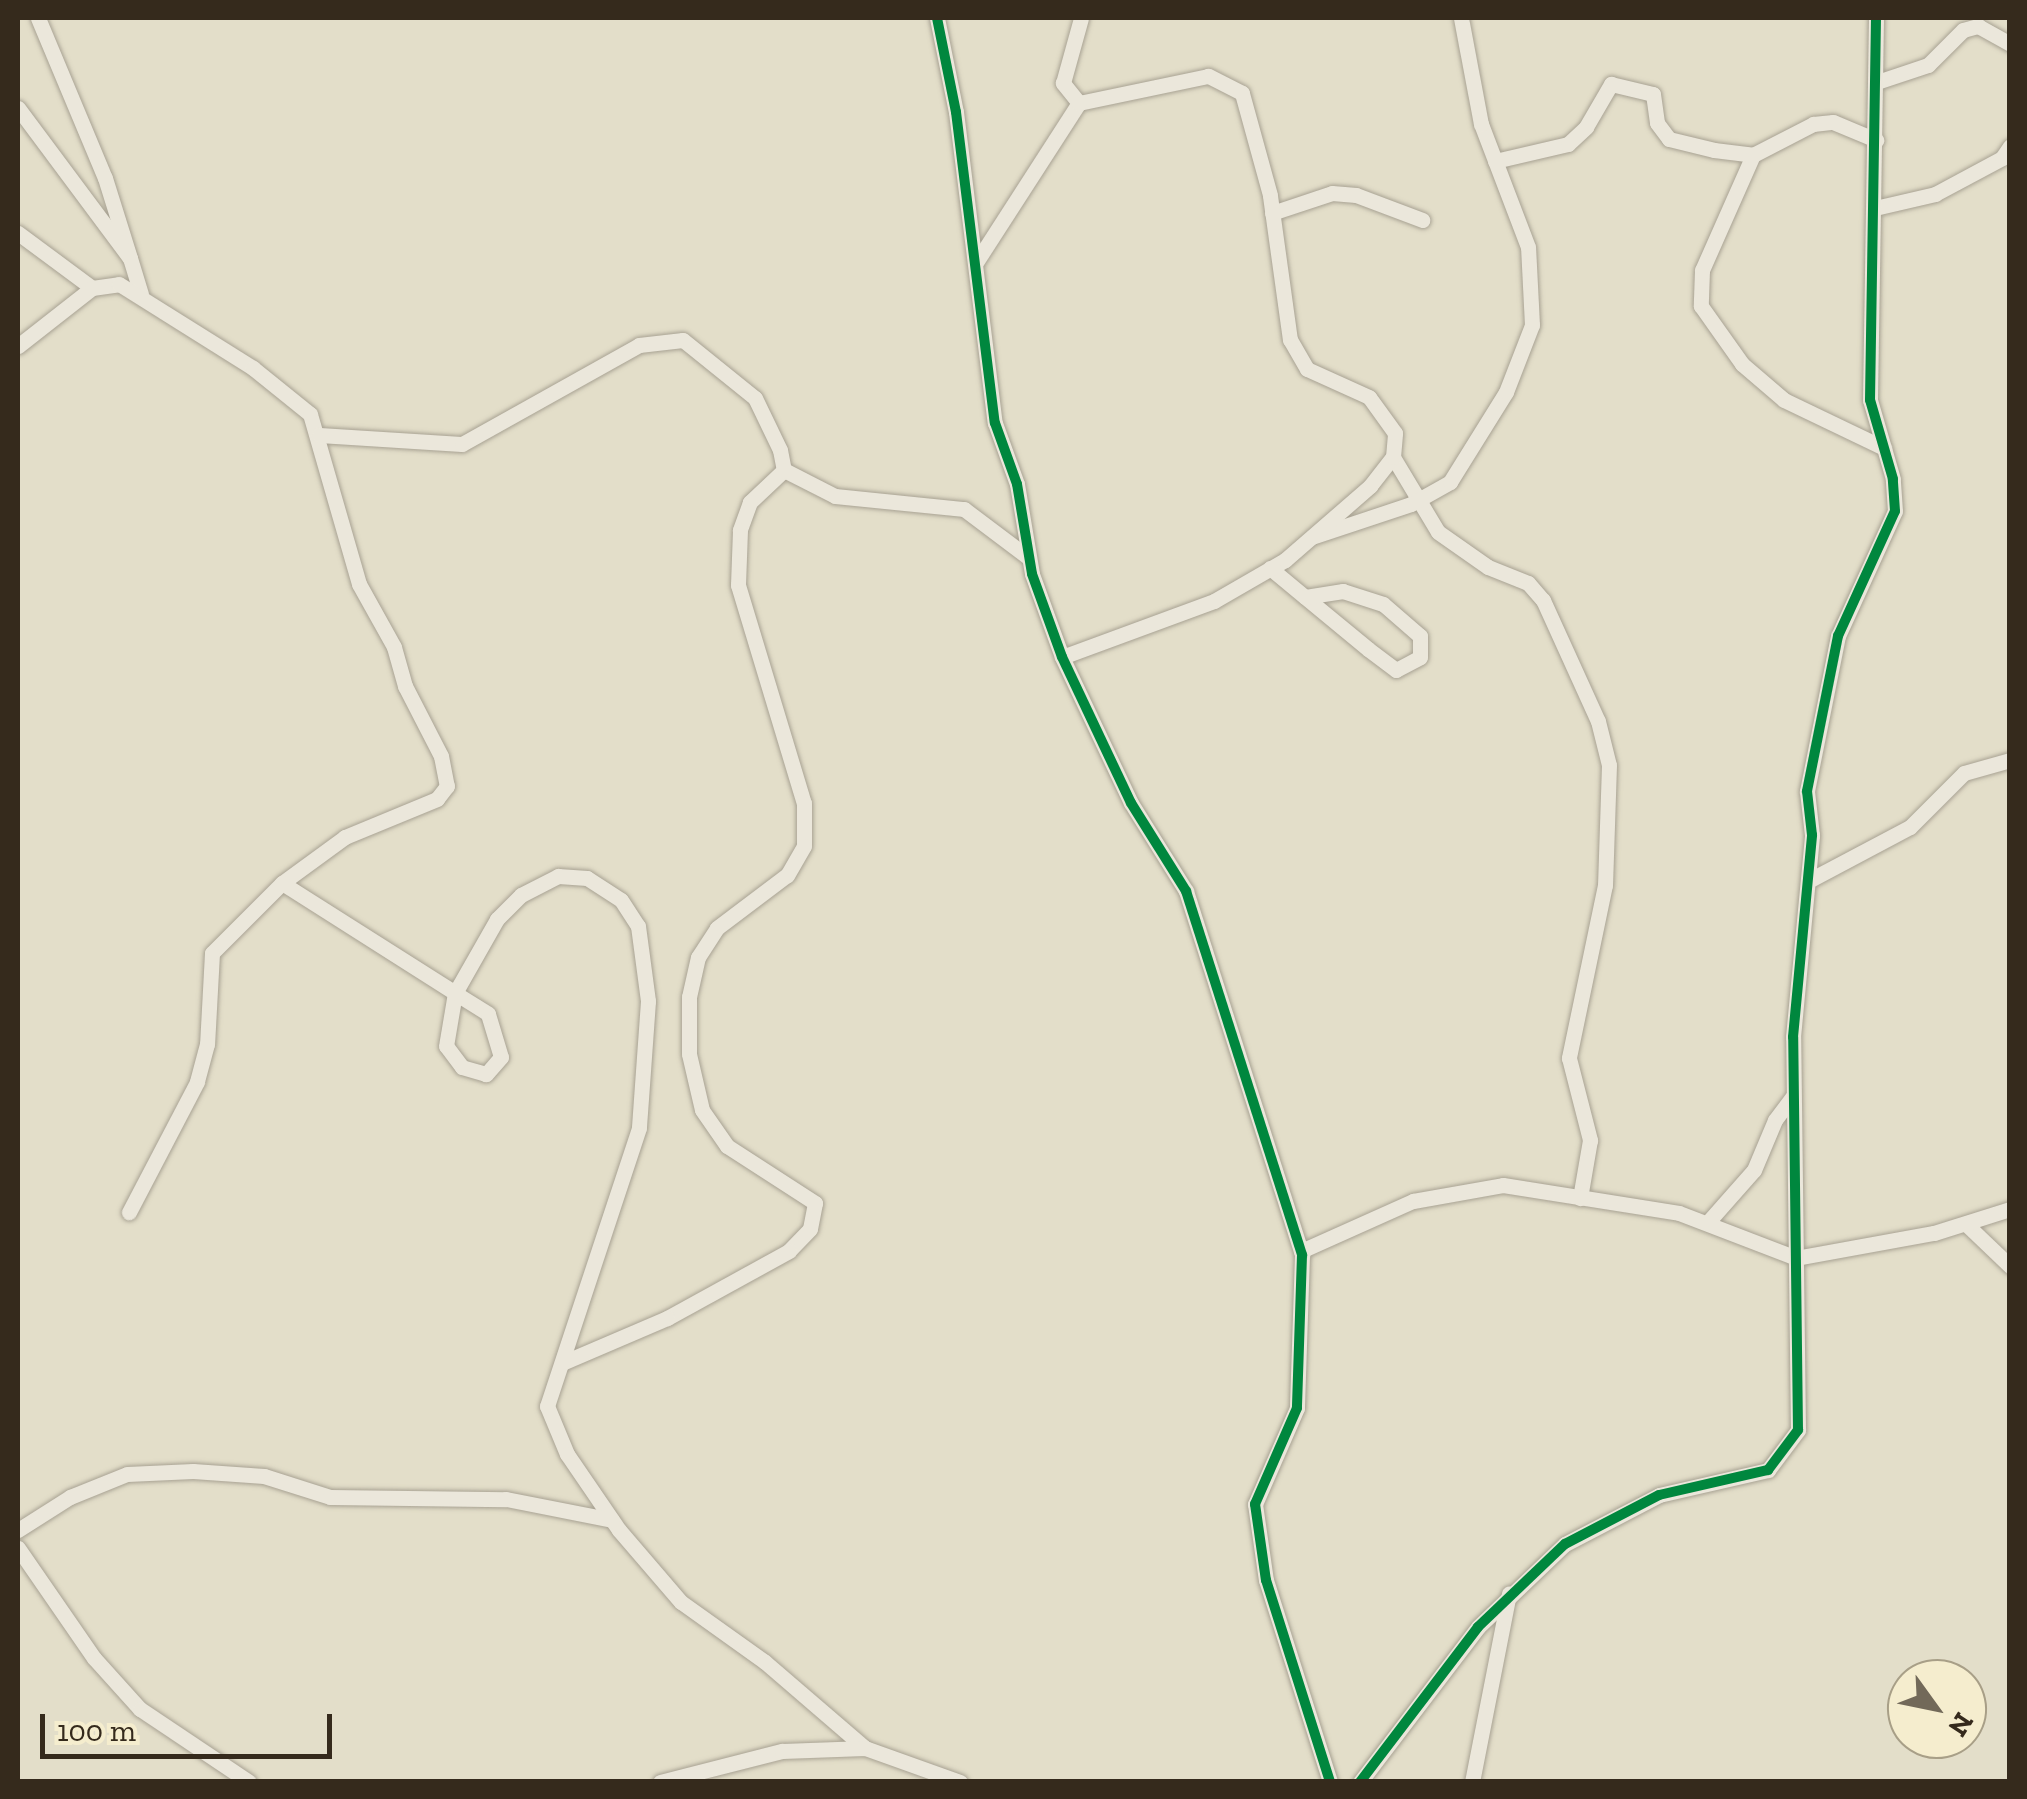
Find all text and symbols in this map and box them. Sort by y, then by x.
north arrow [1887,1659,1987,1759]
scale bar [45,1694,338,1756]
text: N [1941,1707,1981,1742]
text: 100 m [57,1713,136,1749]

